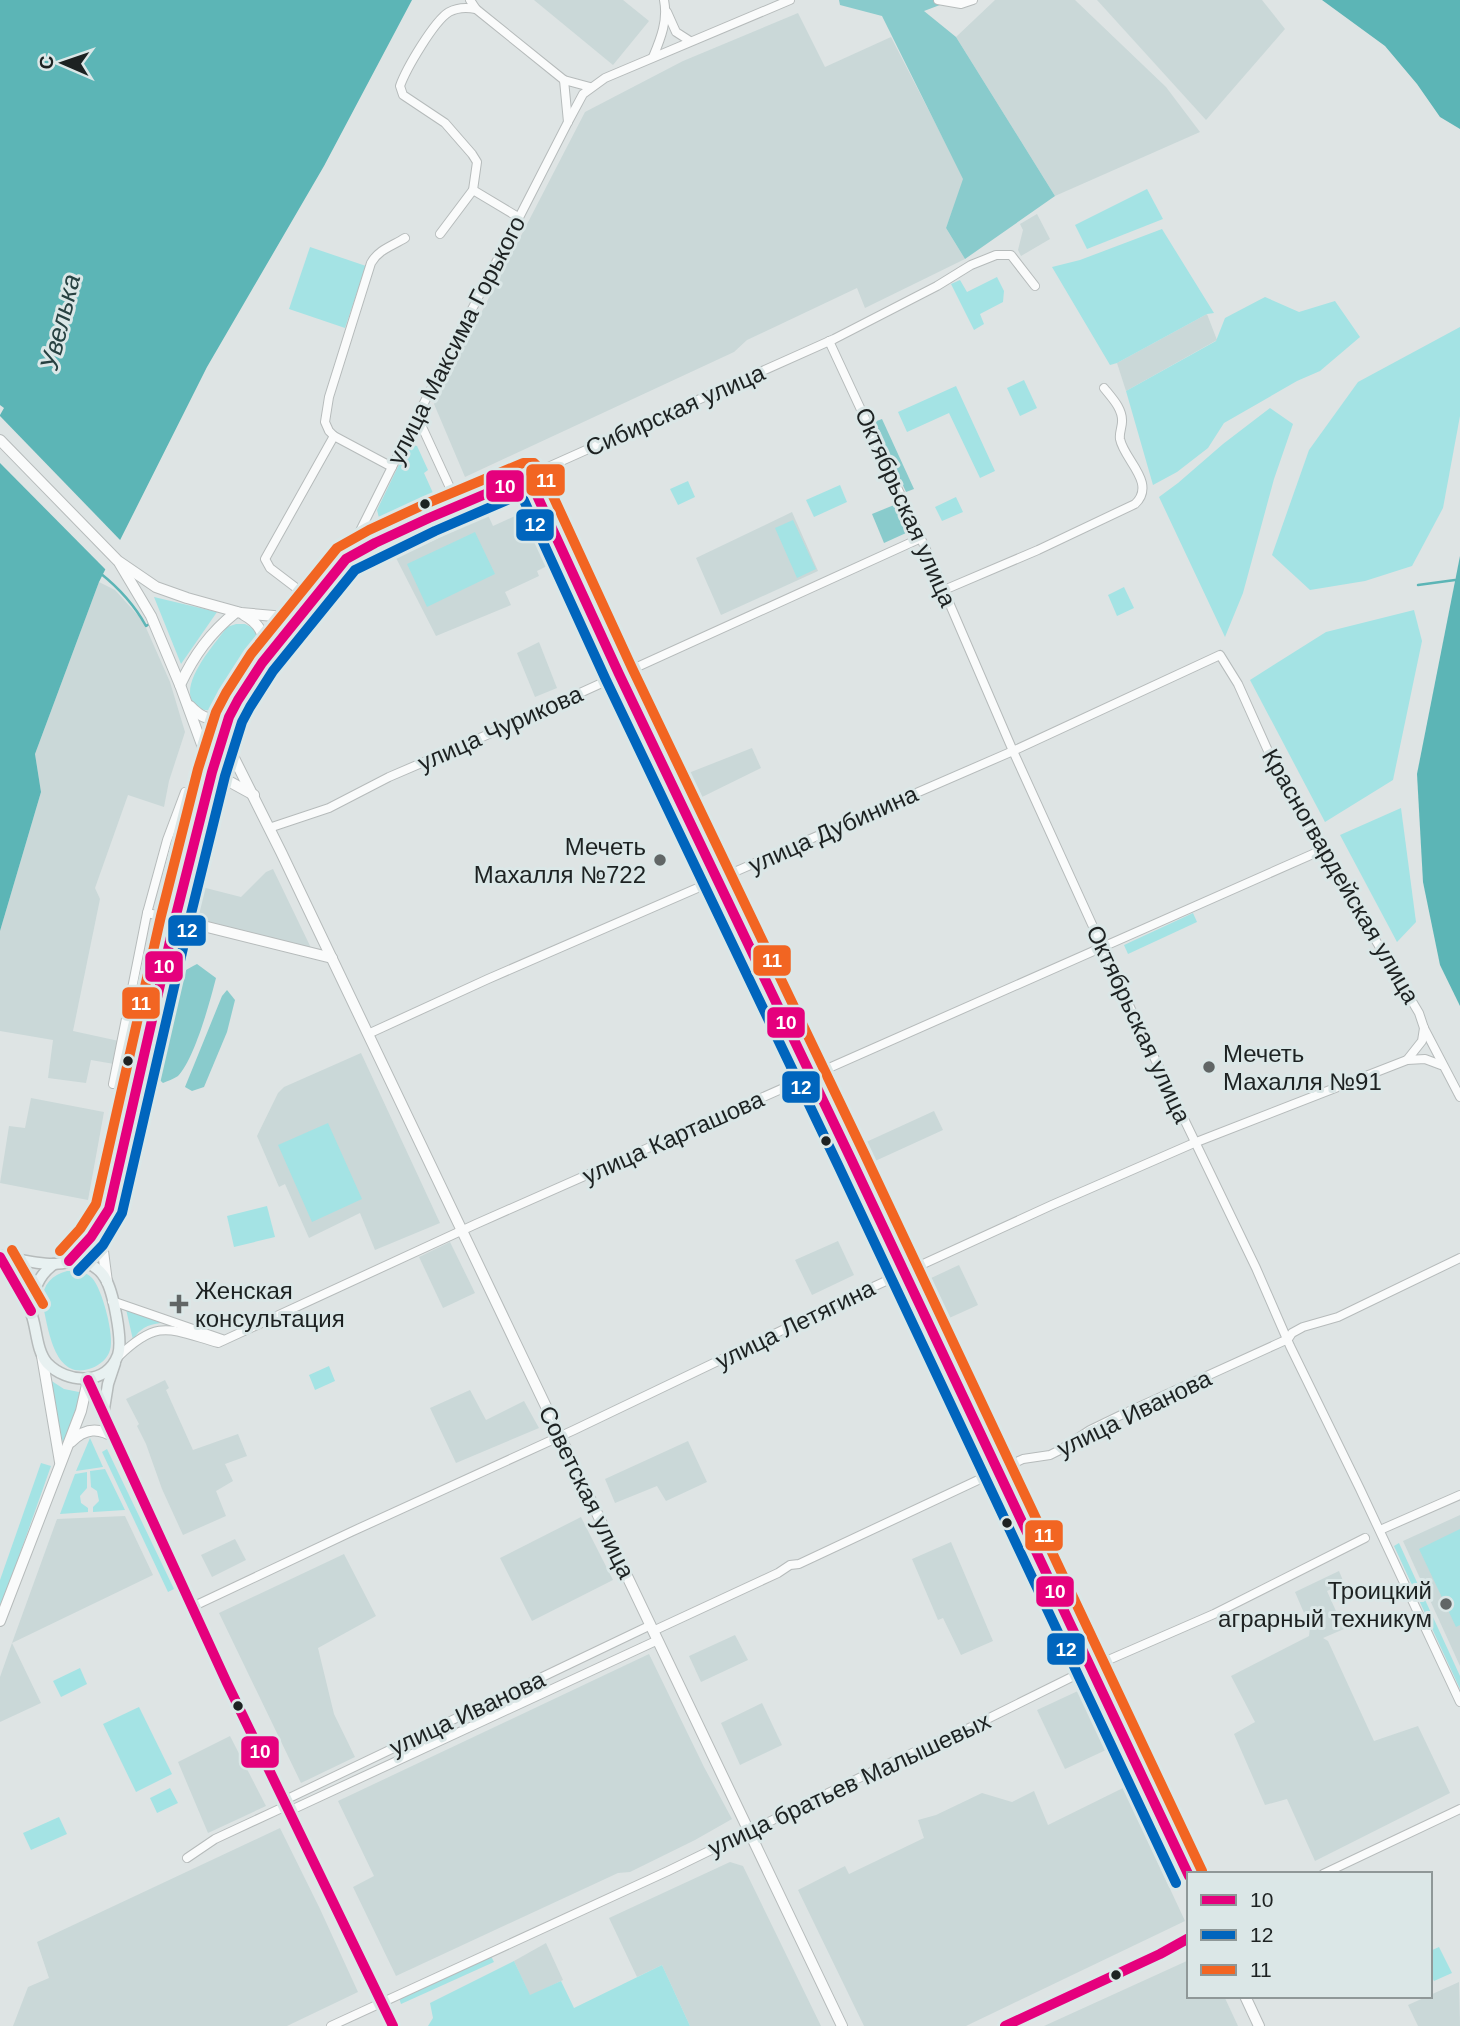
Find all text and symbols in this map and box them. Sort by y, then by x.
north arrow [28,28,98,98]
text: С [36,55,57,70]
street label: улица Максима Горького [381,211,531,469]
water label: Увелька [33,271,86,374]
street label: Сибирская улица [581,358,769,462]
street label: Октябрьская улица [850,403,962,611]
line badge: 11 [525,463,566,497]
line badge: 10 [485,469,525,503]
text: 11 [536,470,556,491]
text: 10 [494,476,516,497]
unlabelled marker [418,497,432,511]
line badge: 12 [515,508,555,542]
text: 12 [524,514,546,535]
street label: улица Чурикова [414,679,587,776]
street label: Красногвардейская улица [1257,744,1425,1009]
street label: улица Дубинина [744,779,922,878]
place label: Мечеть Махалля №722 [474,833,646,888]
marker: Мечеть Махалля №722 [652,852,668,868]
line badge: 12 [167,914,207,947]
text: 12 [176,920,198,941]
street label: Октябрьская улица [1081,921,1197,1128]
line badge: 11 [752,944,792,977]
line badge: 10 [144,950,184,983]
text: 11 [762,950,782,971]
text: 10 [153,956,175,977]
line badge: 11 [121,986,161,1020]
text: 11 [131,993,151,1014]
line badge: 10 [766,1006,806,1039]
text: 10 [775,1012,797,1033]
place label: Мечеть Махалля №91 [1223,1040,1382,1095]
unlabelled marker [121,1054,135,1068]
marker: Мечеть Махалля №91 [1201,1059,1217,1075]
line badge: 12 [781,1070,821,1104]
text: 12 [790,1077,812,1098]
street label: улица Карташова [578,1085,768,1189]
unlabelled marker [819,1134,833,1148]
street label: улица Летягина [711,1274,880,1374]
place label: Женская консультация [195,1277,345,1332]
marker: Женская консультация [169,1294,189,1314]
street label: улица Иванова [1053,1364,1216,1462]
street label: Советская улица [534,1401,641,1583]
unlabelled marker [1000,1516,1014,1530]
line badge: 11 [1024,1519,1064,1552]
text: 11 [1034,1525,1054,1546]
line badge: 10 [1035,1575,1075,1608]
place label: Троицкий аграрный техникум [1218,1577,1432,1632]
text: 10 [1044,1581,1066,1602]
marker: Троицкий аграрный техникум [1438,1596,1454,1612]
line badge: 12 [1046,1632,1086,1666]
text: 12 [1055,1639,1077,1660]
street label: улица Иванова [385,1665,549,1761]
unlabelled marker [231,1699,245,1713]
street label: улица братьев Малышевых [704,1707,994,1861]
line badge: 10 [240,1735,280,1769]
text: 10 [249,1741,271,1762]
legend [1187,1872,1432,1998]
text: 10 [1250,1888,1273,1911]
text: 12 [1250,1923,1273,1946]
text: 11 [1250,1958,1272,1981]
unlabelled marker [1109,1968,1123,1982]

